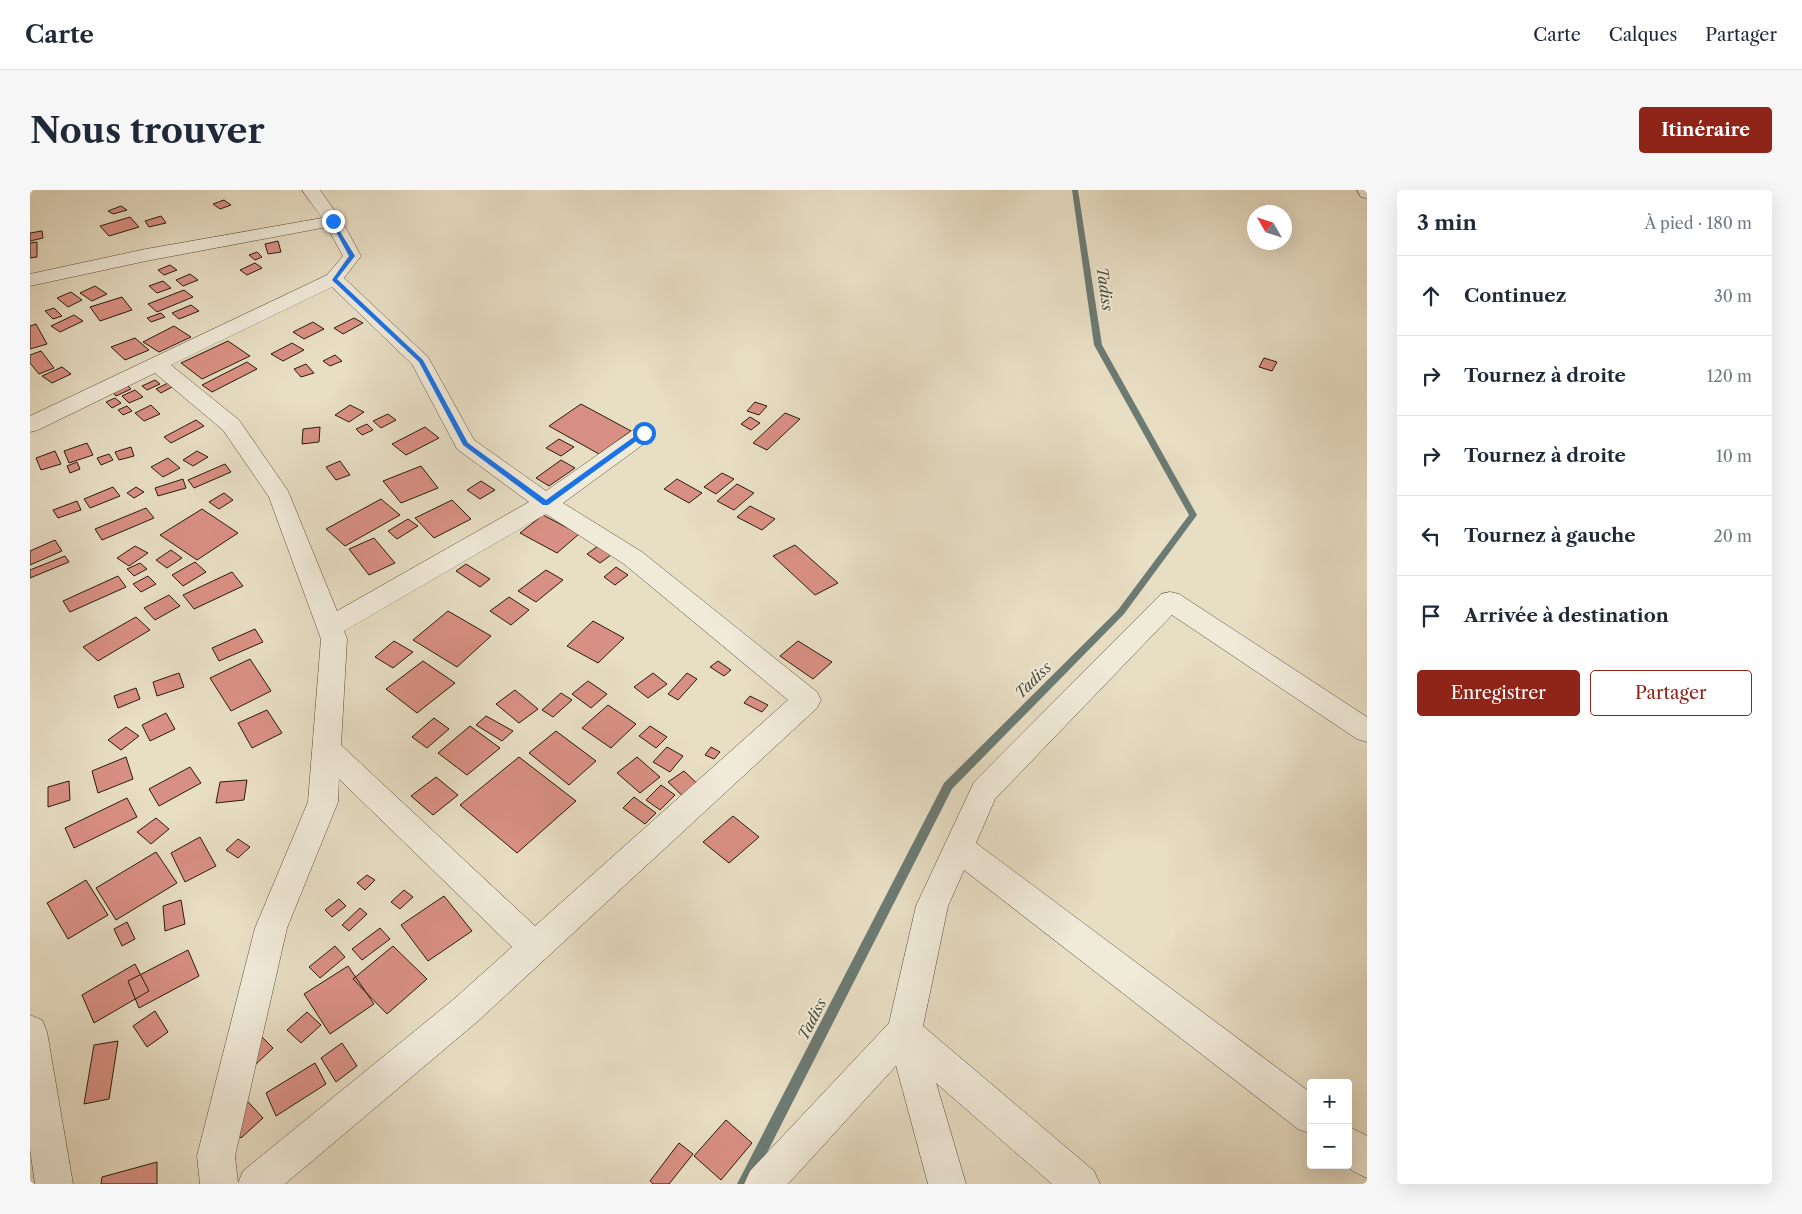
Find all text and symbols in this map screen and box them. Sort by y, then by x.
text: Carte [25,20,94,49]
text: Carte [1533,24,1581,46]
text: Calques [1609,24,1677,46]
text: Partager [1705,24,1777,46]
button: Itinéraire [1639,107,1772,153]
text: Nous trouver [30,109,265,152]
north arrow [1247,205,1292,250]
route end [322,210,345,233]
text: 3 min [1417,210,1477,235]
text: À pied · 180 m [1645,213,1752,233]
water label: Tadiss [1093,266,1118,313]
icon: ahead [1417,282,1445,310]
text: Continuez [1464,284,1566,307]
text: 30 m [1714,286,1752,306]
icon: right [1417,362,1445,390]
text: Tournez à droite [1464,364,1626,387]
text: 120 m [1707,366,1752,386]
route start [633,422,656,445]
icon: right [1417,442,1445,470]
text: Tournez à droite [1464,444,1626,467]
text: 10 m [1716,446,1752,466]
icon: left [1417,522,1445,550]
text: Tournez à gauche [1464,524,1636,547]
text: 20 m [1713,526,1752,546]
icon: arrive [1417,602,1445,630]
text: Arrivée à destination [1464,604,1669,627]
water label: Tadiss [1011,657,1056,702]
button: Enregistrer [1417,670,1580,716]
button: Partager [1590,670,1752,716]
water label: Tadiss [793,995,831,1043]
map controls [1307,1079,1352,1169]
button: + [1307,1079,1352,1124]
button: − [1307,1124,1352,1169]

